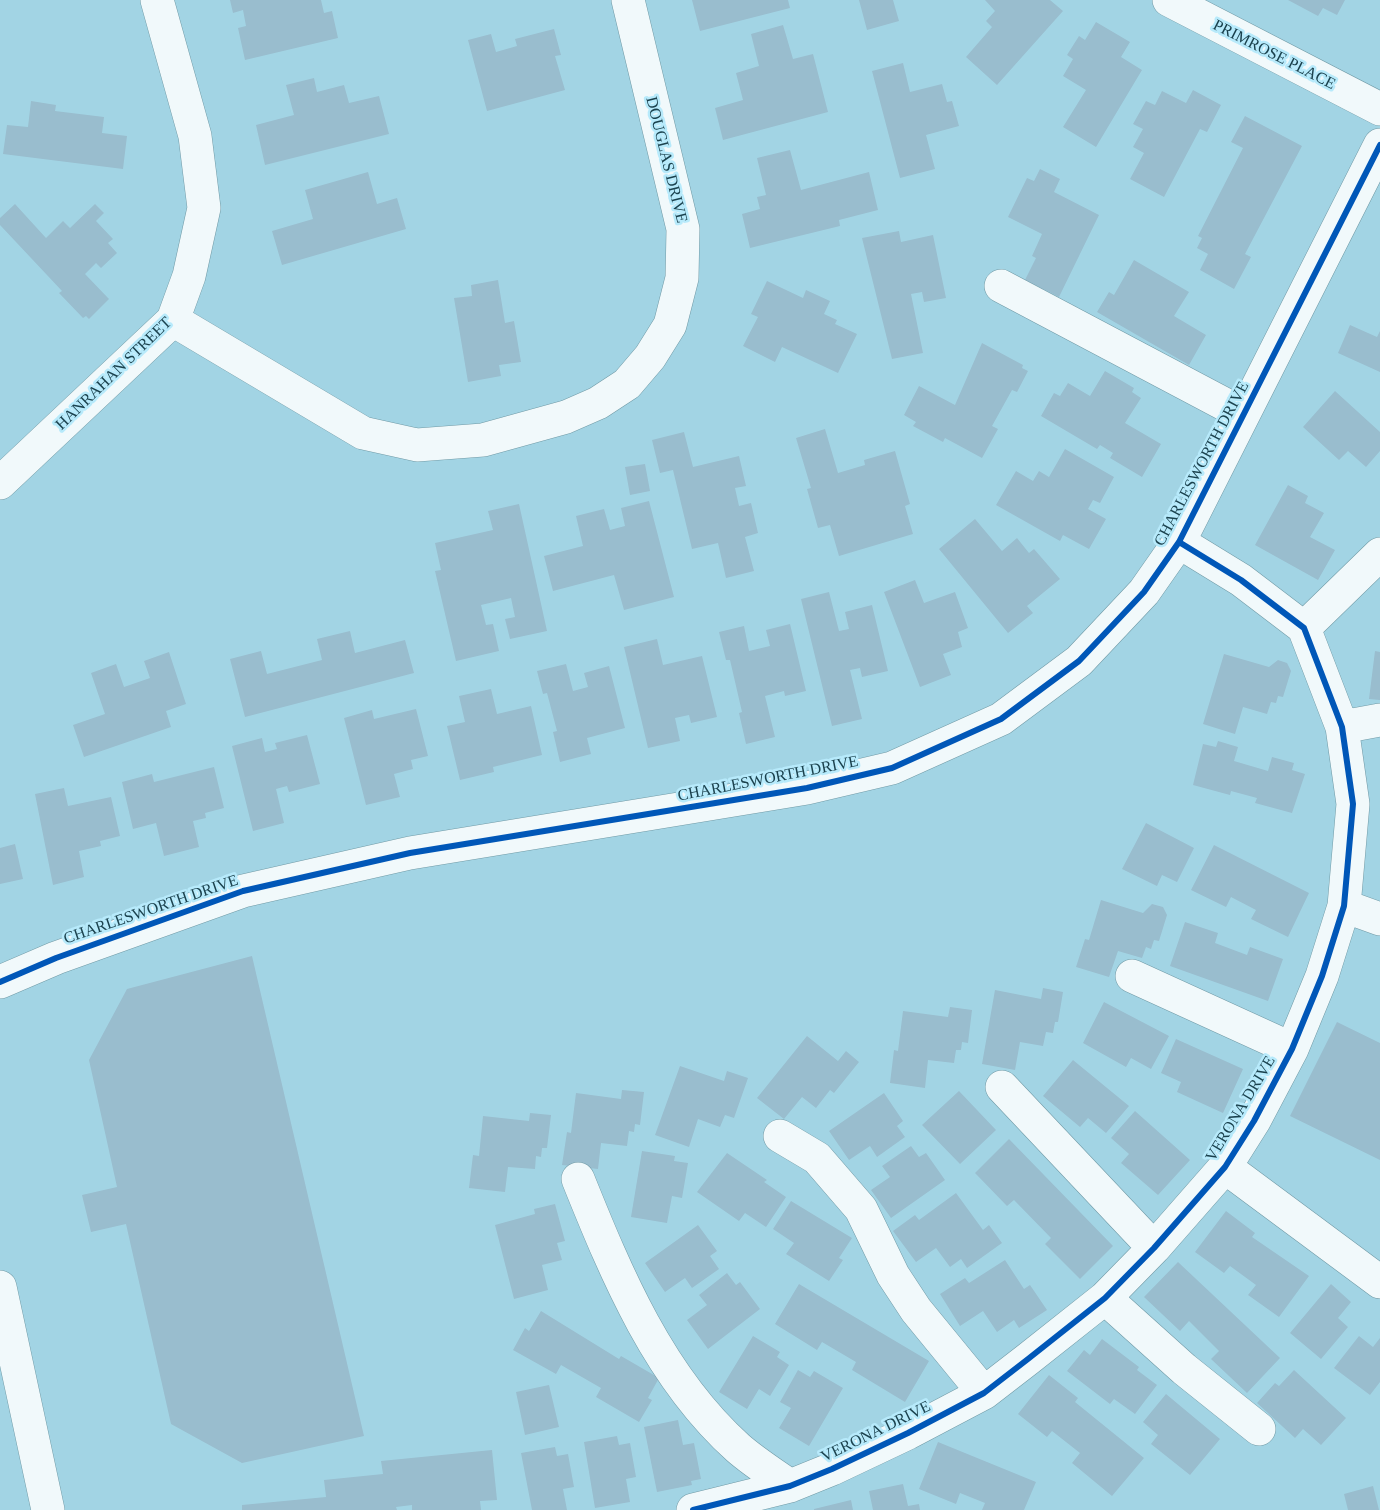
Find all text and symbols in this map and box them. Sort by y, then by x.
street label: PRIMROSE PLACE [1210,16,1338,94]
street label: DOUGLAS DRIVE [641,95,691,225]
street label: HANRAHAN STREET [52,314,176,434]
street label: CHARLESWORTH DRIVE [1150,378,1254,550]
street label: CHARLESWORTH DRIVE [676,752,860,806]
street label: CHARLESWORTH DRIVE [61,871,241,949]
street label: VERONA DRIVE [1202,1053,1280,1165]
street label: VERONA DRIVE [818,1397,934,1467]

